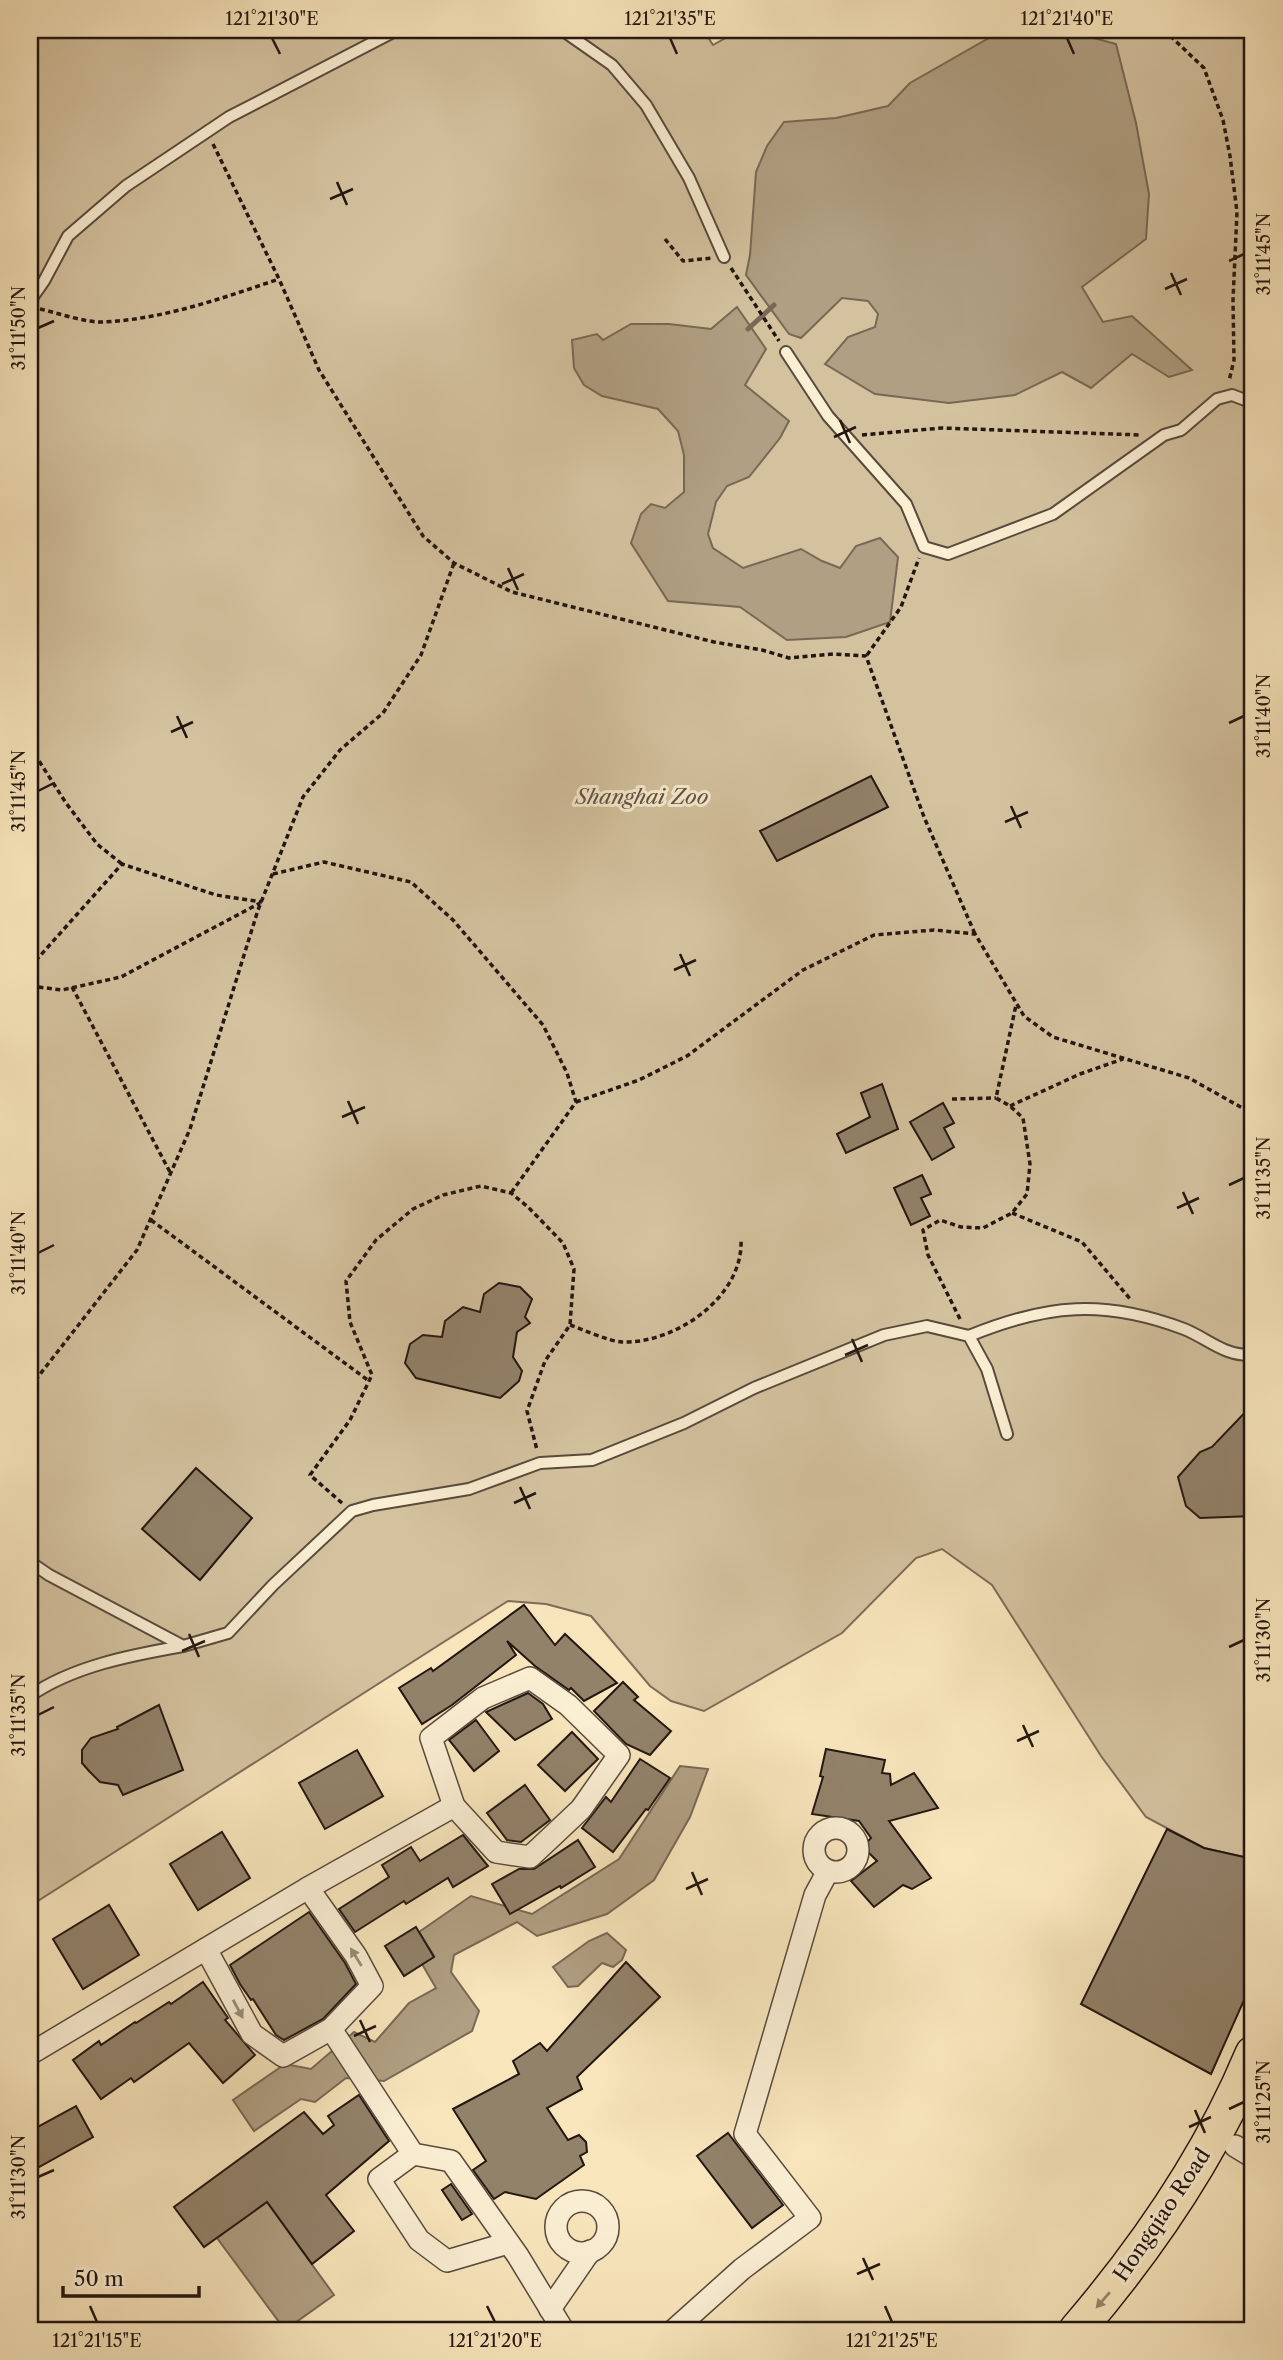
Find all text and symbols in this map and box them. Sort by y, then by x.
text: 121°21'30"E [225,8,319,30]
text: 121°21'35"E [624,8,716,30]
text: 121°21'40"E [1021,8,1113,30]
text: 31°11'45"N [1253,212,1275,295]
text: 31°11'50"N [8,285,30,370]
text: 31°11'40"N [1253,674,1275,758]
text: 31°11'45"N [8,749,30,832]
park label: Shanghai Zoo [574,784,709,809]
text: 31°11'35"N [1253,1136,1275,1220]
text: 31°11'40"N [8,1211,30,1295]
text: 31°11'30"N [1253,1597,1275,1682]
text: 31°11'35"N [8,1673,30,1757]
one-way arrow [349,1948,362,1967]
one-way arrow [232,1999,244,2019]
text: 31°11'25"N [1253,2060,1275,2144]
text: 31°11'30"N [8,2134,30,2219]
street label: Hongqiao Road [1108,2143,1215,2286]
scale bar [63,2255,200,2299]
text: 50 m [74,2266,124,2291]
one-way arrow [1095,2291,1111,2309]
text: 121°21'15"E [52,2330,142,2352]
text: 121°21'20"E [448,2330,542,2352]
text: 121°21'25"E [846,2330,938,2352]

